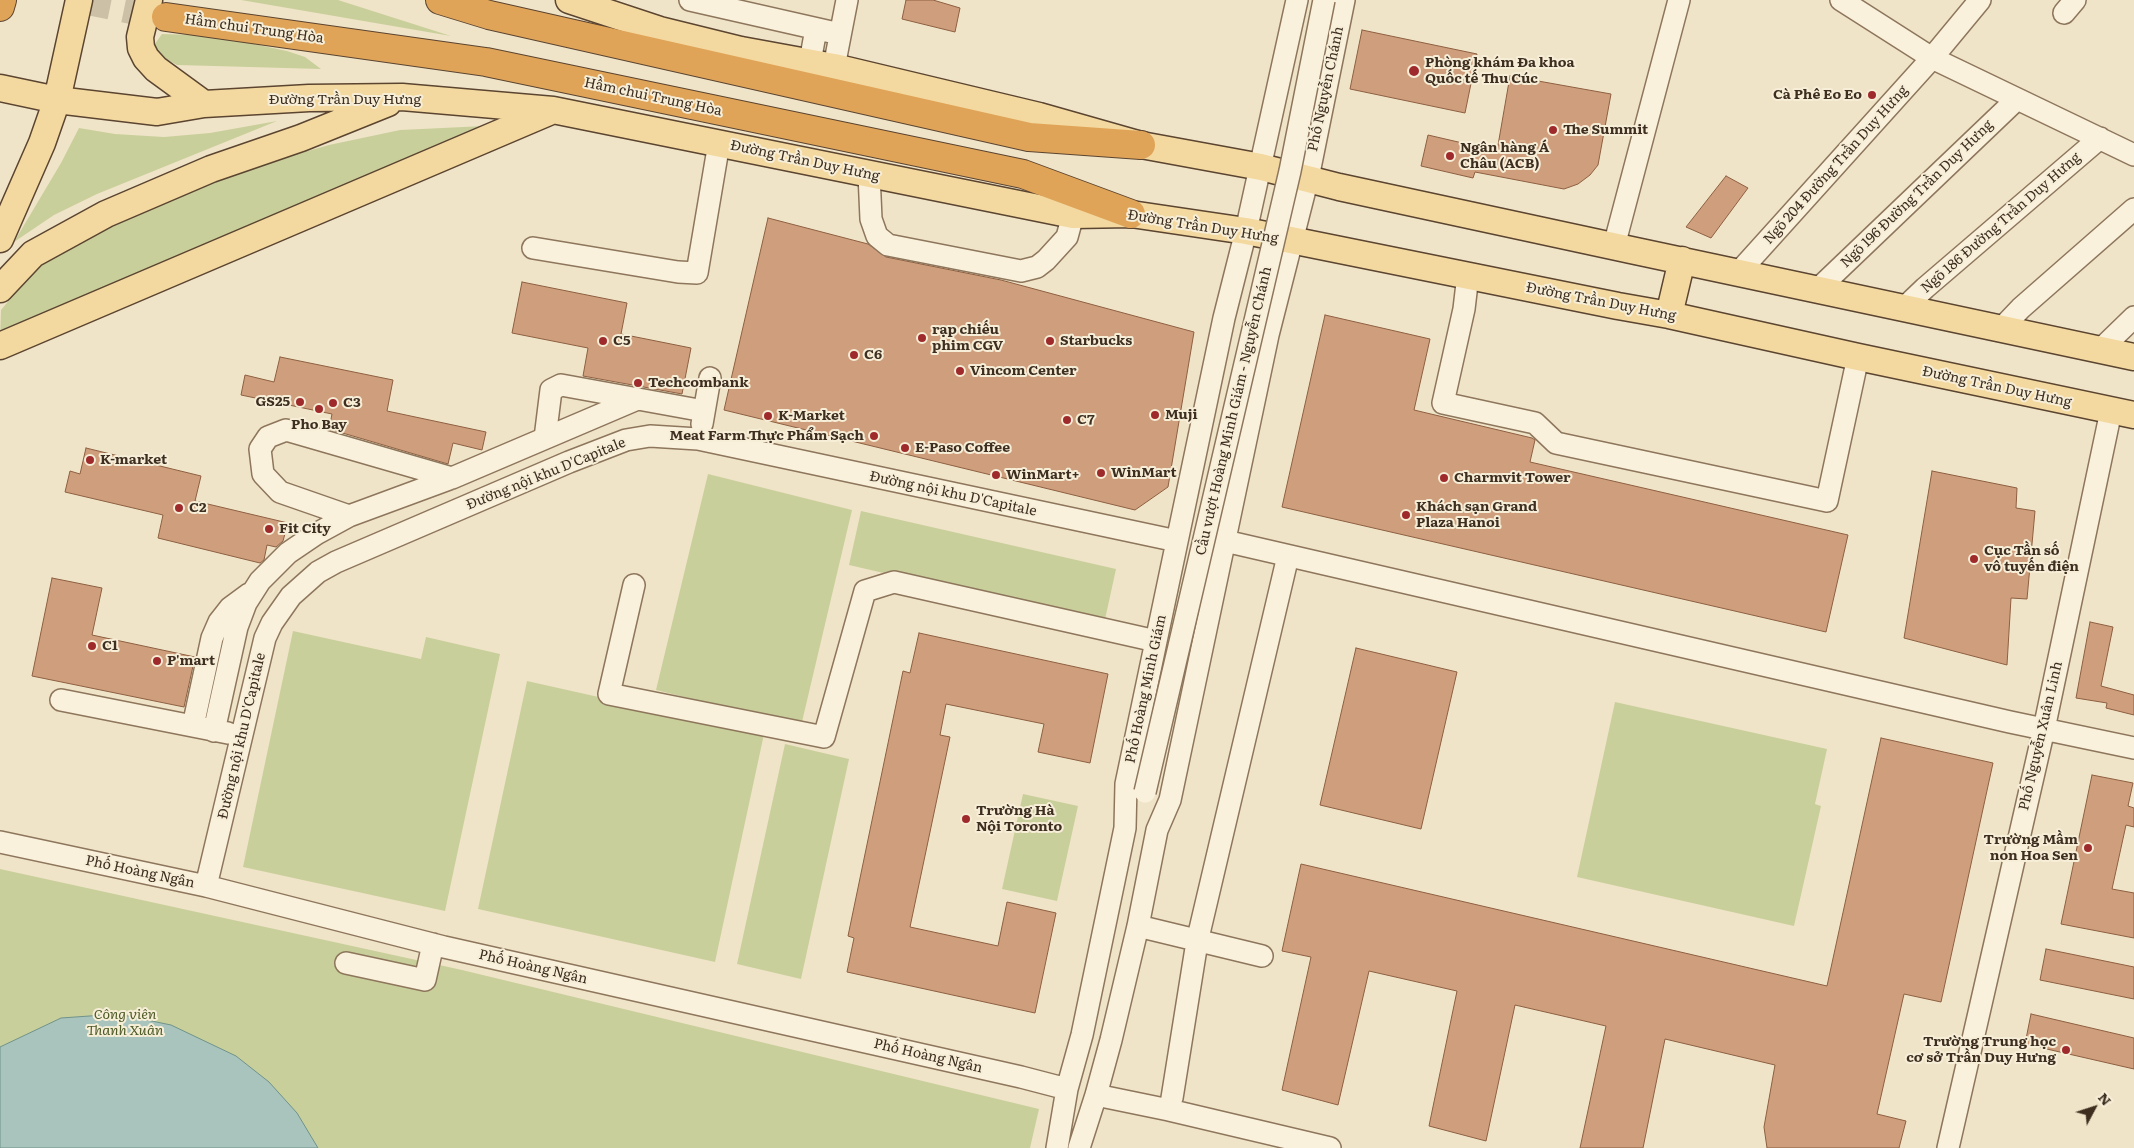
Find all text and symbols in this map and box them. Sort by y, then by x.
street label: Hầm chui Trung Hòa [183,11,325,47]
street label: Phố Nguyễn Chánh [1305,25,1347,153]
place label: Phòng khám Đa khoa Quốc tế Thu Cúc [1425,55,1575,88]
marker: Phòng khám Đa khoa Quốc tế Thu Cúc [1407,64,1421,78]
street label: Hầm chui Trung Hòa [583,74,723,120]
street label: Ngõ 204 Đường Trần Duy Hưng [1760,82,1912,248]
place label: Cà Phê Eo Eo [1773,87,1862,103]
marker: Cà Phê Eo Eo [1866,89,1878,101]
street label: Đường Trần Duy Hưng [269,92,421,108]
street label: Ngõ 196 Đường Trần Duy Hưng [1837,117,1997,271]
place label: The Summit [1563,122,1648,138]
marker: The Summit [1547,124,1559,136]
street label: Đường Trần Duy Hưng [729,137,881,185]
place label: Ngân hàng Á Châu (ACB) [1460,140,1549,172]
street label: Ngõ 186 Đường Trần Duy Hưng [1918,149,2084,297]
marker: Ngân hàng Á Châu (ACB) [1444,150,1456,162]
street label: Đường Trần Duy Hưng [1126,207,1280,247]
street label: Cầu vượt Hoàng Minh Giám - Nguyễn Chánh [1193,265,1275,557]
street label: Đường Trần Duy Hưng [1525,279,1677,325]
place label: rạp chiếu phim CGV [932,322,1003,354]
marker: rạp chiếu phim CGV [916,332,928,344]
place label: C5 [613,333,631,349]
place label: Starbucks [1060,333,1132,349]
marker: C5 [597,335,609,347]
marker: Starbucks [1044,335,1056,347]
place label: C6 [864,347,882,363]
marker: C6 [848,349,860,361]
place label: Vincom Center [970,363,1077,379]
street label: Đường Trần Duy Hưng [1921,363,2073,411]
marker: Vincom Center [954,365,966,377]
place label: Techcombank [648,375,749,391]
marker: Techcombank [632,377,644,389]
place label: GS25 [256,394,290,410]
place label: C3 [343,395,361,411]
marker: GS25 [294,396,306,408]
marker: C3 [327,397,339,409]
marker: Pho Bay [313,403,325,415]
place label: Muji [1165,407,1198,423]
place label: K-Market [778,408,845,424]
marker: Muji [1149,409,1161,421]
marker: K-Market [762,410,774,422]
place label: C7 [1077,412,1095,428]
marker: C7 [1061,414,1073,426]
place label: Pho Bay [291,417,347,433]
place label: Meat Farm Thực Phẩm Sạch [670,428,864,444]
marker: Meat Farm Thực Phẩm Sạch [868,430,880,442]
street label: Đường nội khu D'Capitale [464,434,628,514]
place label: E-Paso Coffee [915,440,1010,456]
marker: E-Paso Coffee [899,442,911,454]
place label: K-market [100,452,167,468]
marker: K-market [84,454,96,466]
place label: WinMart [1111,465,1177,481]
place label: WinMart+ [1006,467,1080,483]
marker: WinMart [1095,467,1107,479]
street label: Đường nội khu D'Capitale [868,468,1038,520]
marker: WinMart+ [990,469,1002,481]
place label: Charmvit Tower [1454,470,1571,486]
marker: Charmvit Tower [1438,472,1450,484]
place label: Khách sạn Grand Plaza Hanoi [1416,499,1537,532]
place label: C2 [189,500,206,516]
marker: C2 [173,502,185,514]
marker: Khách sạn Grand Plaza Hanoi [1400,509,1412,521]
place label: Fit City [279,521,331,537]
marker: Fit City [263,523,275,535]
place label: Cục Tần số vô tuyến điện [1984,543,2079,576]
marker: Cục Tần số vô tuyến điện [1968,553,1980,565]
street label: Phố Hoàng Minh Giám [1122,613,1170,765]
place label: C1 [102,638,118,654]
marker: C1 [86,640,98,652]
street label: Đường nội khu D'Capitale [215,651,269,821]
place label: P'mart [167,653,215,669]
marker: P'mart [151,655,163,667]
street label: Phố Nguyễn Xuân Linh [2016,660,2066,812]
place label: Trường Hà Nội Toronto [976,803,1062,836]
marker: Trường Hà Nội Toronto [960,813,972,825]
place label: Trường Mầm non Hoa Sen [1984,832,2078,864]
marker: Trường Mầm non Hoa Sen [2082,842,2094,854]
street label: Phố Hoàng Ngân [84,852,196,892]
street label: Phố Hoàng Ngân [477,946,589,988]
park label: Công viên Thanh Xuân [87,1007,163,1040]
place label: Trường Trung học cơ sở Trần Duy Hưng [1906,1034,2056,1066]
street label: Phố Hoàng Ngân [872,1035,984,1077]
marker: Trường Trung học cơ sở Trần Duy Hưng [2060,1044,2072,1056]
north arrow [2069,1083,2119,1133]
text: N [2094,1087,2117,1109]

